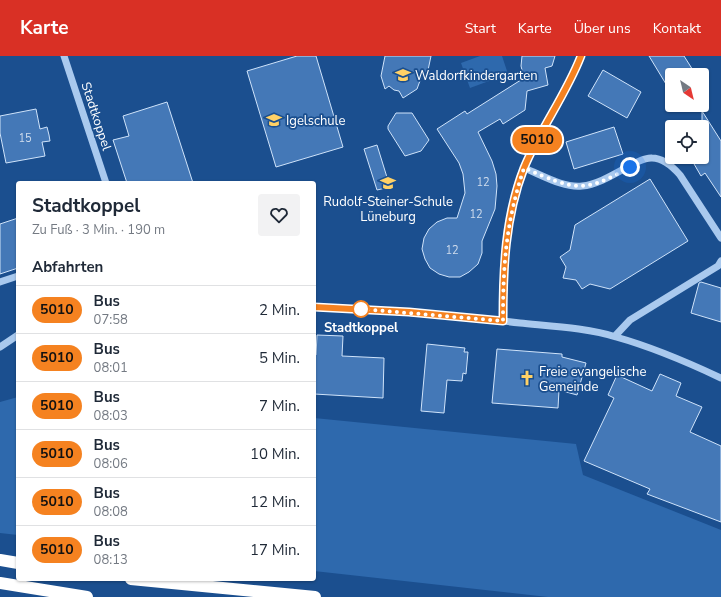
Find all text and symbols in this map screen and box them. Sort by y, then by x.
text: Karte [20,15,69,41]
text: Start [465,19,496,38]
text: Karte [518,19,552,38]
text: Über uns [574,19,631,38]
text: Kontakt [653,19,701,38]
school or university icon: Waldorfkindergarten [394,66,412,84]
place label: Waldorfkindergarten [415,67,538,85]
north arrow [665,68,709,112]
map controls [665,68,709,164]
street label: Stadtkoppel [77,80,116,153]
school or university icon: Igelschule [265,111,283,129]
place label: Igelschule [286,112,345,130]
button: locate [665,120,709,164]
line badge: 5010 [509,127,565,153]
text: 5010 [520,130,554,149]
house number: 15 [18,131,32,146]
your location [620,157,640,177]
school or university icon: Rudolf-Steiner-Schule Lüneburg [379,174,397,192]
house number: 12 [476,175,490,190]
text: Stadtkoppel [32,193,140,219]
place label: Rudolf-Steiner-Schule Lüneburg [323,193,453,226]
button: heart [258,194,300,236]
house number: 12 [469,207,483,222]
text: Zu Fuß · 3 Min. · 190 m [32,221,165,239]
house number: 12 [445,243,459,258]
text: Abfahrten [32,257,103,277]
text: Bus [94,291,120,311]
text: 5010 [40,300,74,319]
text: 2 Min. [259,300,300,320]
marker: Stadtkoppel [352,300,370,318]
text: 07:58 [94,311,128,329]
place label: Stadtkoppel [324,319,399,337]
text: Bus [94,339,120,359]
text: 5010 [40,348,74,367]
text: 5 Min. [259,348,300,368]
text: 08:01 [94,359,128,377]
place label: Freie evangelische Gemeinde [539,363,646,396]
church icon: Freie evangelische Gemeinde [518,369,536,387]
text: Bus [94,387,120,407]
text: 5010 [40,396,74,415]
text: 7 Min. [259,396,300,416]
text: 08:03 [94,407,128,425]
text: Bus [94,435,120,455]
text: 5010 [40,444,74,463]
text: 10 Min. [250,444,300,464]
text: 08:06 [94,455,128,473]
text: Bus [94,483,120,503]
text: 5010 [40,492,74,511]
text: 12 Min. [250,492,300,512]
text: 08:08 [94,503,128,521]
text: Bus [94,531,120,551]
text: 5010 [40,540,74,559]
text: 17 Min. [250,540,300,560]
text: 08:13 [94,551,128,569]

